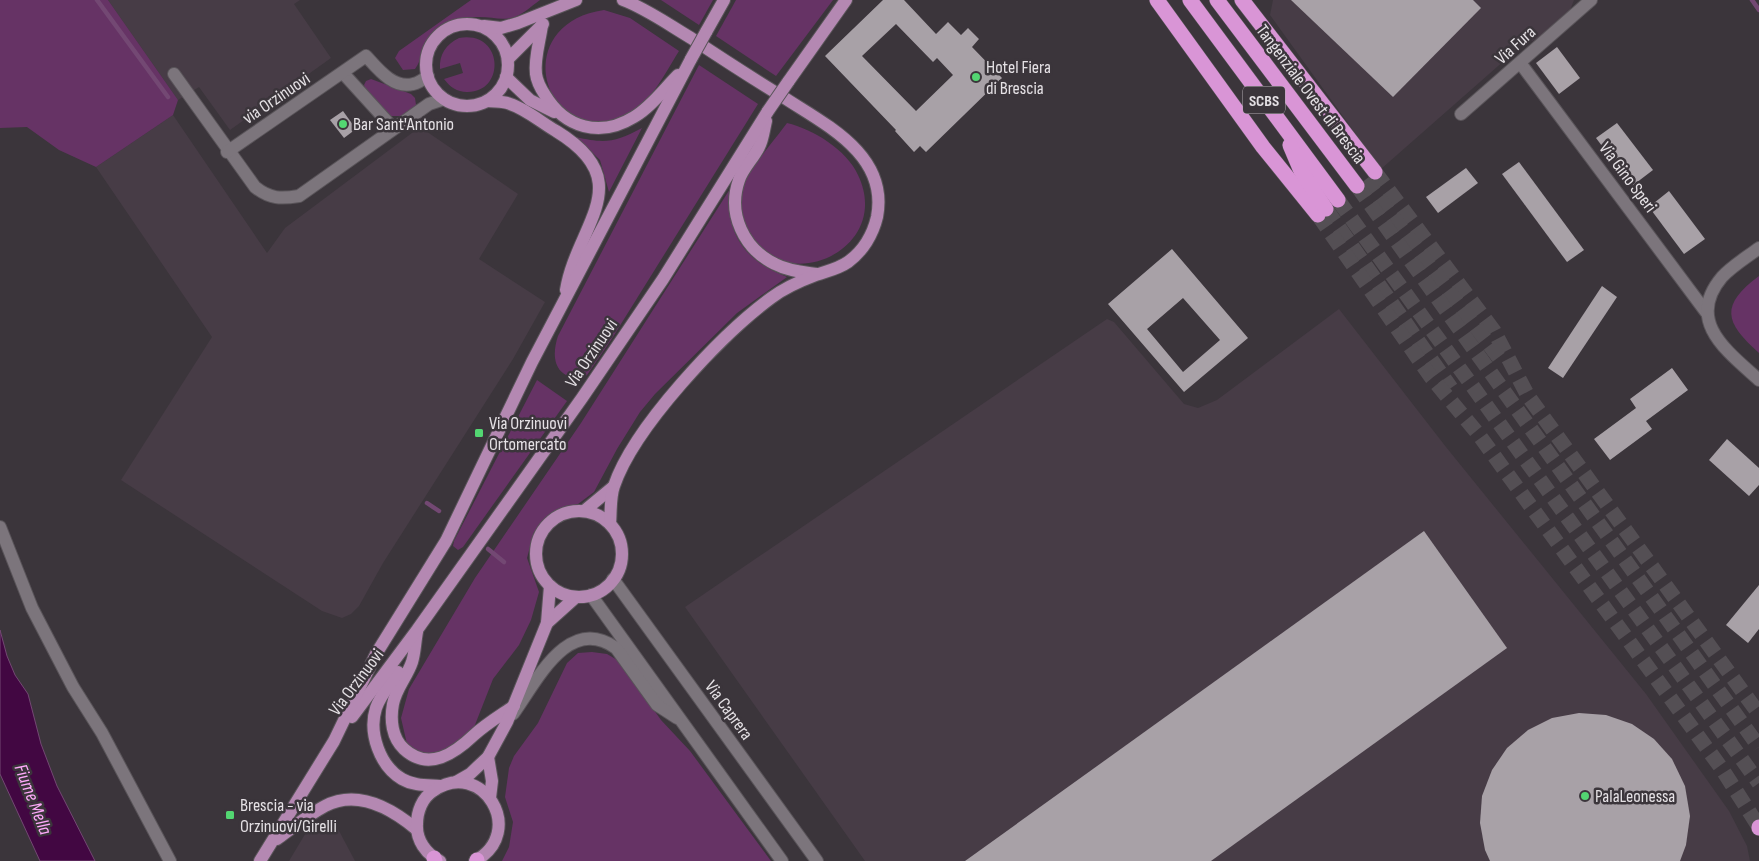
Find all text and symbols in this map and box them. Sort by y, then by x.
street label: Tangenziale Ovest di Brescia [1252,21,1370,168]
street label: Via Fura [1491,22,1540,69]
place label: Hotel Fiera di Brescia [986,57,1051,99]
street label: via Orzinuovi [239,68,314,129]
marker: Hotel Fiera di Brescia [970,71,982,83]
road number: SCBS [1243,86,1285,114]
place label: Bar Sant'Antonio [353,114,454,135]
marker: Bar Sant'Antonio [337,118,349,130]
street label: Via Gino Speri [1594,138,1661,217]
street label: Via Orzinuovi [561,315,622,391]
place label: Via Orzinuovi Ortomercato [489,413,567,455]
marker: Via Orzinuovi Ortomercato [473,427,485,439]
street label: Via Orzinuovi [325,645,388,720]
street label: Via Caprera [700,677,757,744]
water label: Fiume Mella [9,761,57,838]
place label: PalaLeonessa [1595,786,1675,807]
marker: PalaLeonessa [1579,790,1591,802]
place label: Brescia - via Orzinuovi/Girelli [240,795,337,837]
marker: Brescia - via Orzinuovi/Girelli [224,809,236,821]

